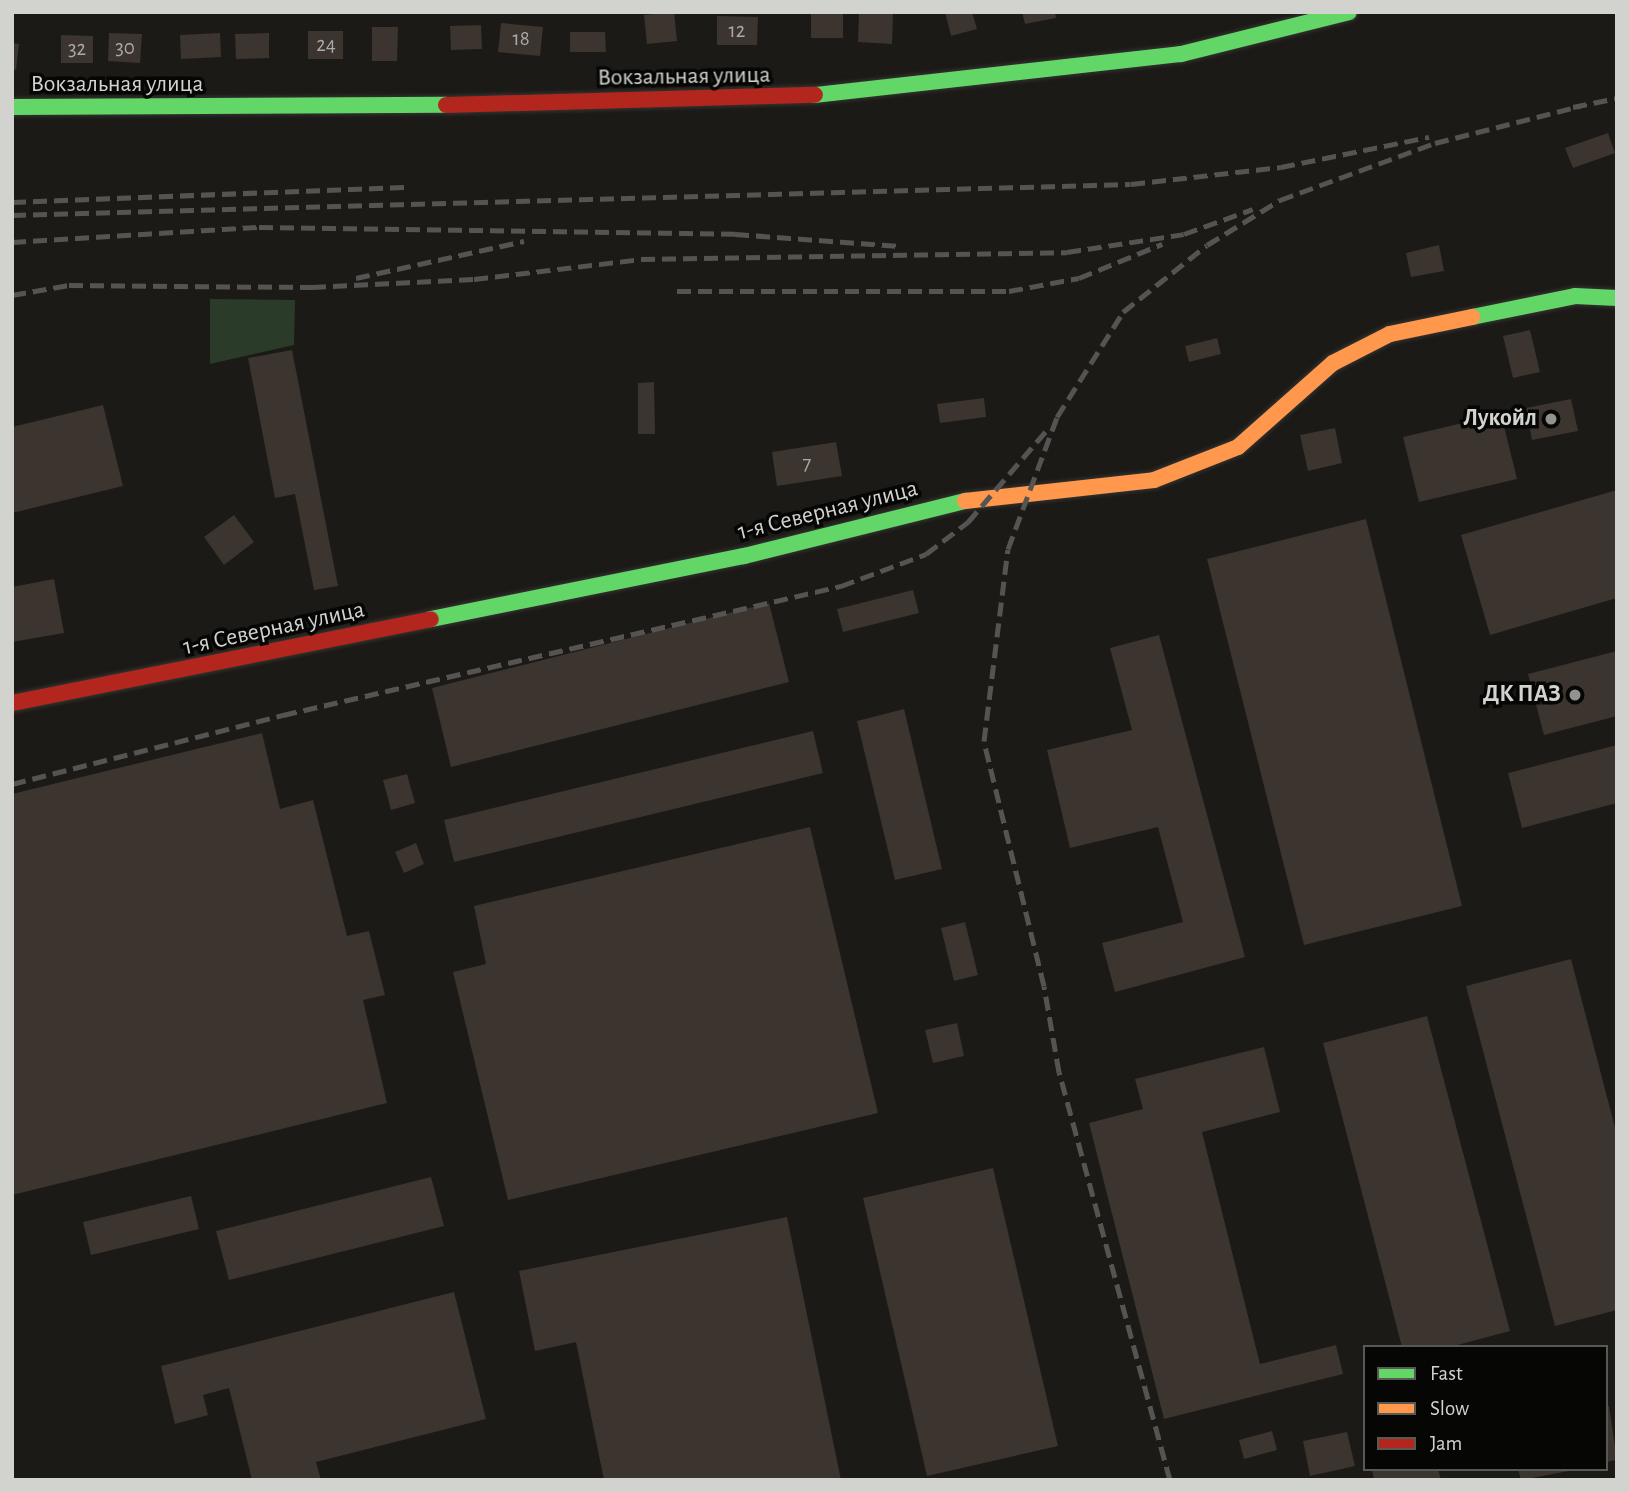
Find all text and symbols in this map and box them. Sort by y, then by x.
house number: 12 [729,18,745,44]
house number: 18 [512,26,530,52]
house number: 24 [316,32,336,58]
house number: 30 [115,35,135,61]
house number: 32 [68,36,86,62]
street label: Вокзальная улица [597,61,771,93]
street label: Вокзальная улица [30,71,204,99]
place label: Лукойл [1463,405,1537,433]
marker: Лукойл [1543,411,1559,427]
house number: 7 [803,451,811,477]
street label: 1-я Северная улица [735,475,921,547]
street label: 1-я Северная улица [181,596,367,662]
place label: ДК ПАЗ [1483,681,1561,709]
marker: ДК ПАЗ [1567,687,1583,703]
legend [1363,1345,1608,1471]
text: Fast [1430,1363,1463,1384]
text: Slow [1430,1398,1469,1419]
text: Jam [1430,1433,1462,1454]

